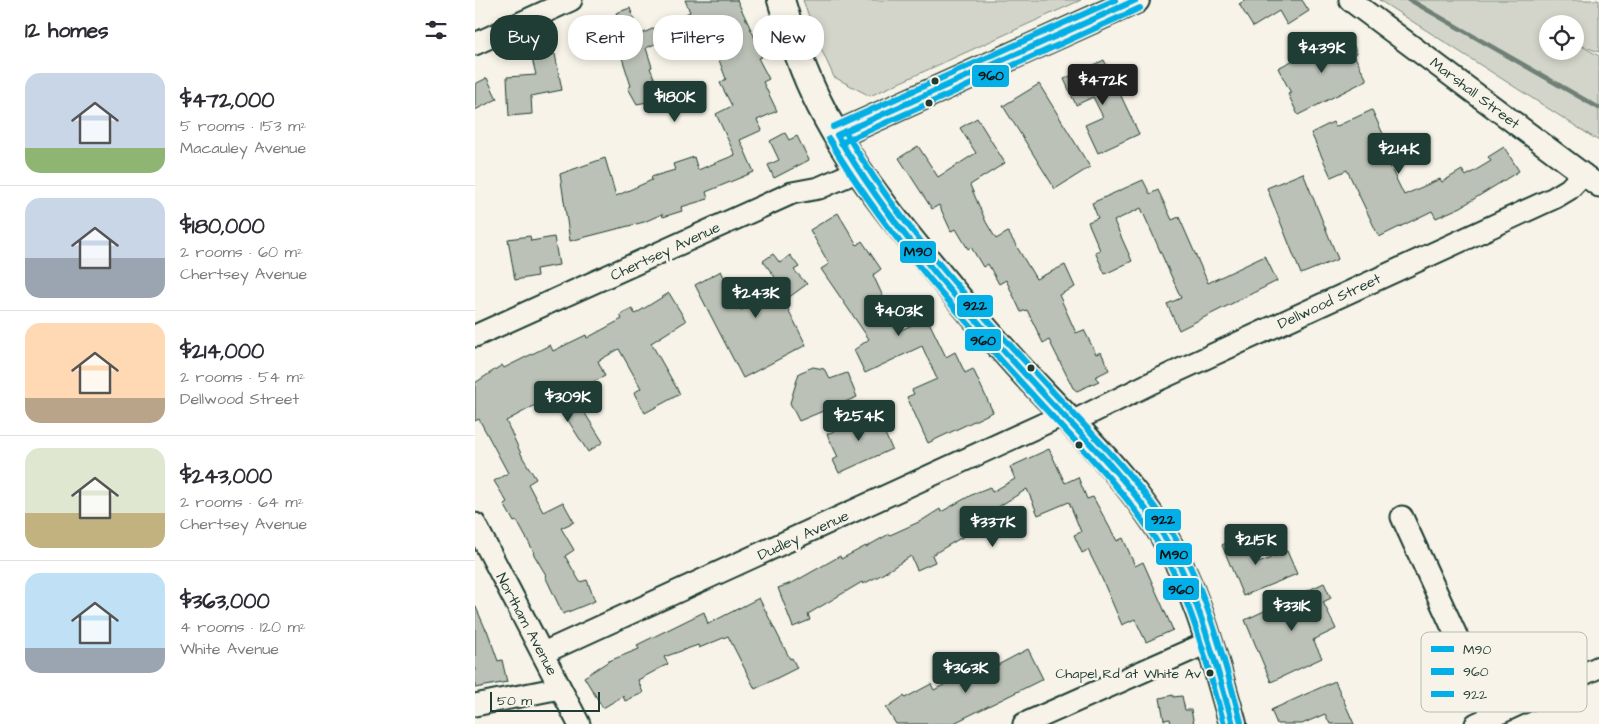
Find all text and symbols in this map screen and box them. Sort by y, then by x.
chip: Buy [490,15,558,60]
chip: Rent [568,15,643,60]
chip: Filters [653,15,743,60]
chip: New [753,15,824,60]
map controls [1539,15,1584,60]
button: locate [1539,15,1584,60]
text: 12 homes [25,16,109,45]
icon: filters [422,16,450,44]
pin: $439K [1287,32,1357,74]
text: $439K [1299,37,1345,59]
street label: Marshall Street [1425,53,1524,134]
line badge: 960 [971,64,1010,88]
pin: $472K [1068,64,1138,106]
text: 960 [978,66,1004,86]
text: $472K [1079,69,1127,91]
unlabelled marker [930,76,940,86]
pin: $180K [640,80,710,123]
text: $472,000 [180,86,274,115]
text: $180K [654,86,696,108]
icon: home [65,93,125,153]
unlabelled marker [924,98,934,108]
text: 5 rooms · 153 m² [180,115,306,137]
pin: $214K [1364,132,1434,175]
text: Macauley Avenue [180,137,306,159]
text: $214K [1379,138,1419,160]
text: $180,000 [180,212,265,241]
street label: Chertsey Avenue [607,217,724,287]
icon: home [65,218,125,278]
line badge: M90 [899,240,937,264]
text: 2 rooms · 60 m² [180,241,303,263]
text: M90 [904,242,932,262]
text: Chertsey Avenue [180,263,307,285]
street label: Dellwood Street [1274,268,1384,335]
pin: $243K [721,276,791,319]
text: $243K [733,282,779,304]
pin: $403K [864,294,934,337]
line badge: 922 [956,294,994,318]
text: 922 [963,296,988,316]
text: $403K [875,300,923,322]
line badge: 960 [964,328,1002,352]
text: 960 [970,331,996,351]
text: $214,000 [180,337,264,366]
icon: home [65,343,125,403]
unlabelled marker [1026,363,1036,373]
text: 2 rooms · 54 m² [180,366,305,388]
pin: $309K [533,380,603,423]
text: $309K [545,386,591,408]
text: Dellwood Street [180,388,299,410]
pin: $254K [824,400,894,442]
text: $254K [834,405,884,427]
unlabelled marker [1074,440,1084,450]
text: $243,000 [180,462,272,491]
icon: home [65,468,125,528]
text: 2 rooms · 64 m² [180,491,304,513]
street label: Dudley Avenue [754,505,853,567]
pin: $337K [958,506,1028,548]
line badge: 922 [1144,508,1182,532]
text: 922 [1151,510,1176,530]
text: $337K [971,511,1015,533]
text: Chertsey Avenue [180,513,307,535]
pin: $215K [1221,524,1291,566]
text: $215K [1235,529,1277,551]
line badge: M90 [1155,542,1193,566]
text: M90 [1160,545,1188,565]
street label: Northam Avenue [491,569,563,679]
line badge: 960 [1162,577,1200,601]
text: 960 [1168,580,1194,600]
text: $363,000 [180,587,270,616]
pin: $331K [1257,590,1327,632]
icon: home [65,593,125,653]
text: $331K [1274,595,1310,617]
text: 4 rooms · 120 m² [180,616,306,638]
legend [1421,632,1587,712]
text: White Avenue [180,638,279,660]
text: M90 [1463,640,1492,660]
pin: $363K [931,652,1001,694]
text: $363K [944,657,988,679]
text: 960 [1463,662,1489,682]
place label: Chapel Rd at White Av [1055,664,1202,684]
marker: Chapel Rd at White Av [1205,668,1215,678]
text: 922 [1463,685,1487,705]
scale bar [490,689,600,712]
text: 50 m [497,691,532,711]

